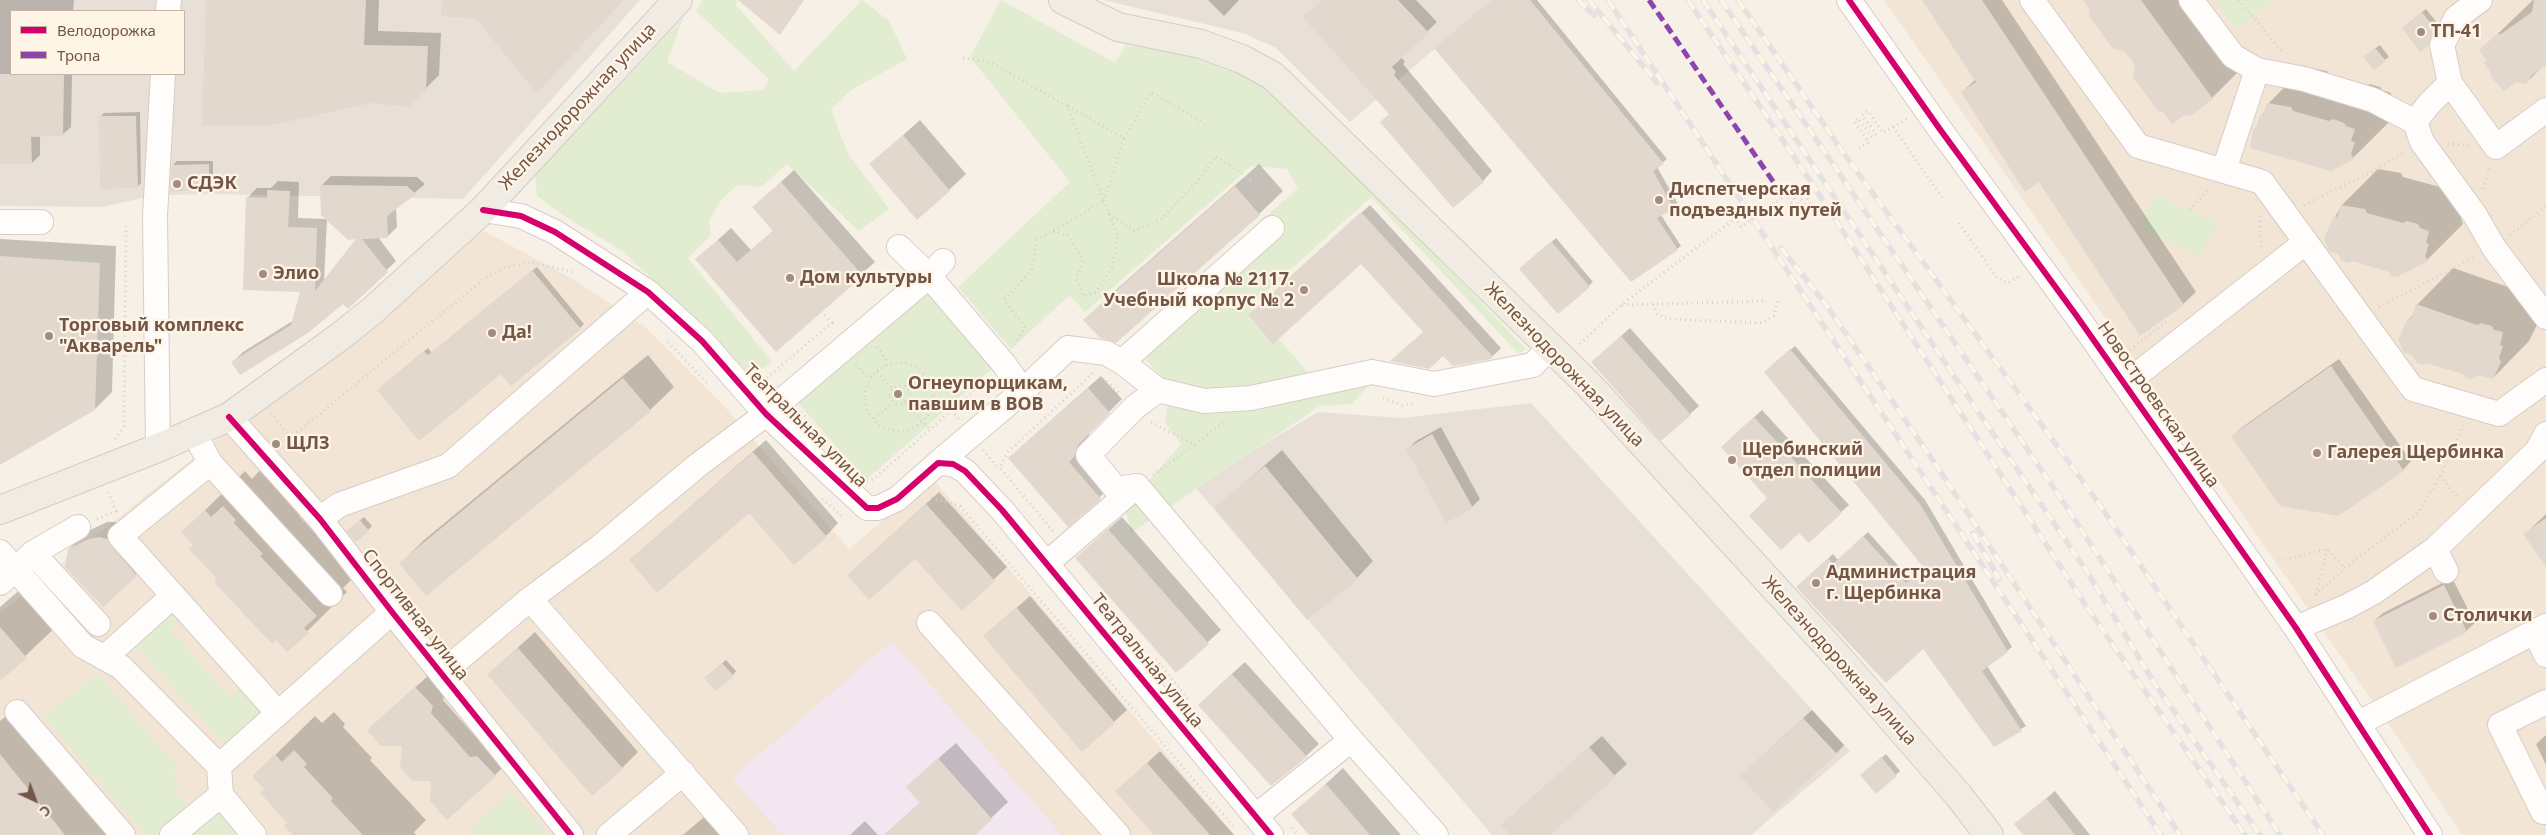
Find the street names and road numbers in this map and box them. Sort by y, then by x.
street label: Железнодорожная улица [495,19,661,195]
street label: Железнодорожная улица [1480,278,1648,452]
street label: Новостроевская улица [2092,318,2224,492]
street label: Театральная улица [739,360,871,492]
street label: Спортивная улица [357,545,473,685]
street label: Железнодорожная улица [1757,572,1921,750]
street label: Театральная улица [1086,590,1208,732]

